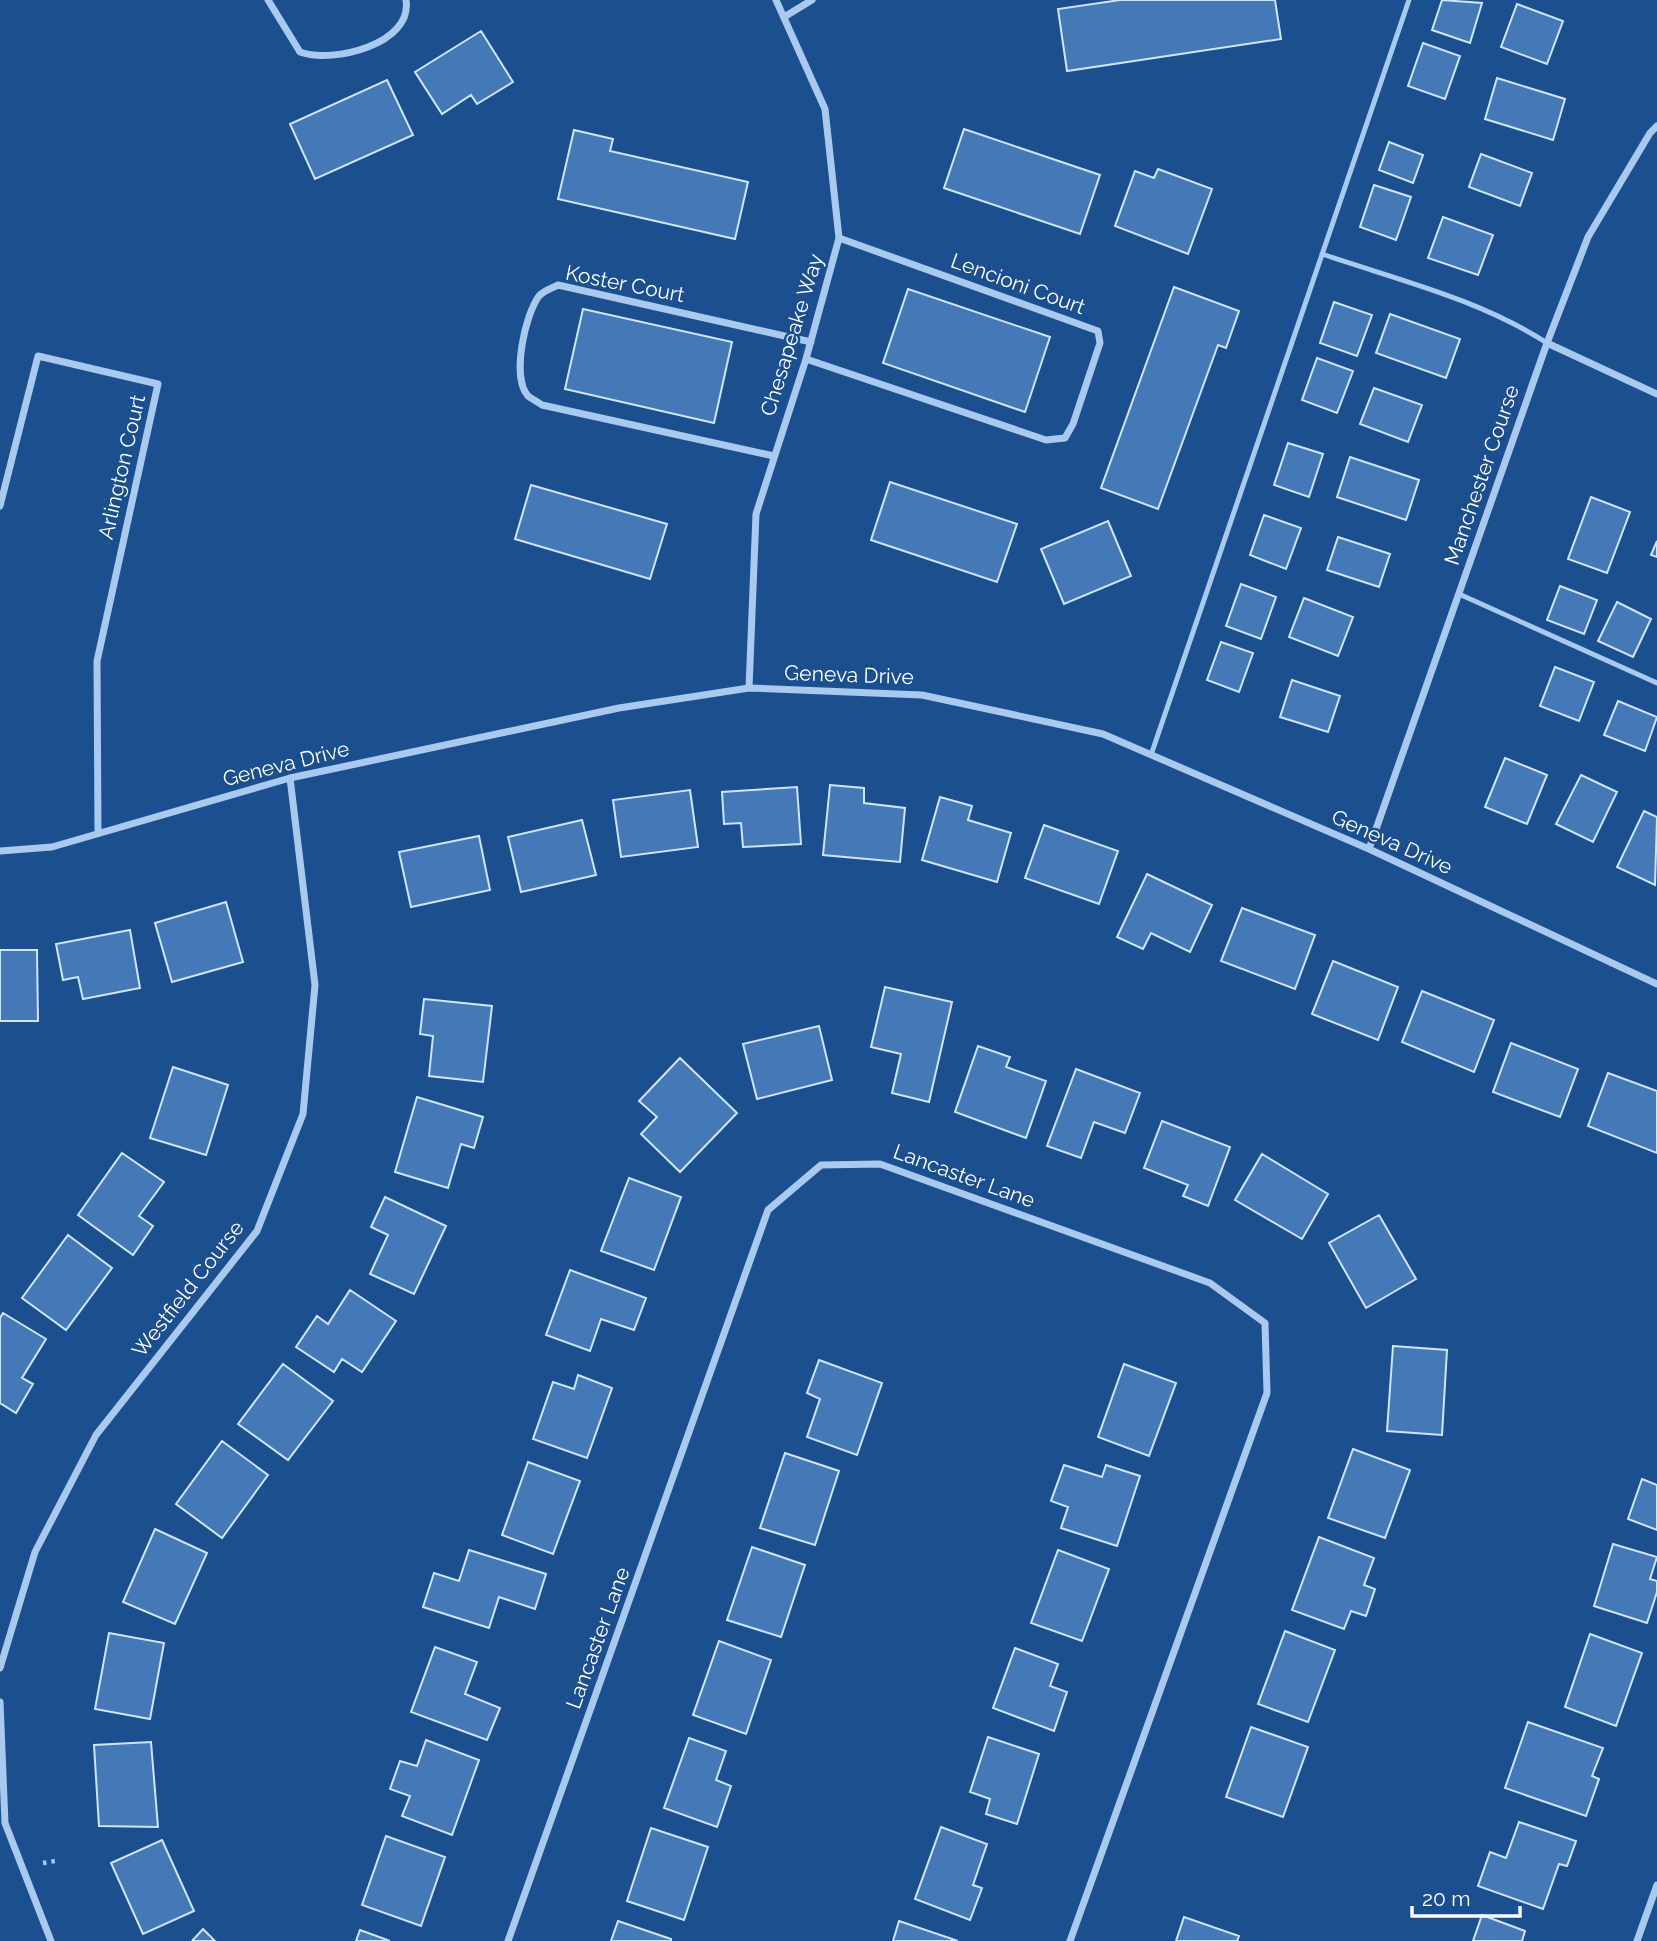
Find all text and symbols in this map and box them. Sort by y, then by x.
street label: Lencioni Court [948,248,1089,319]
street label: Chesapeake Way [755,251,828,419]
street label: Koster Court [563,260,687,307]
street label: Manchester Course [1439,381,1524,568]
street label: Arlington Court [93,392,150,542]
street label: Geneva Drive [784,660,914,689]
street label: Geneva Drive [220,736,352,791]
street label: Geneva Drive [1328,804,1456,879]
street label: Lancaster Lane [890,1138,1038,1213]
street label: Westfield Course [127,1215,249,1362]
street label: Lancaster Lane [560,1564,635,1712]
scale bar [1412,1874,1520,1918]
text: 20 m [1422,1886,1470,1911]

